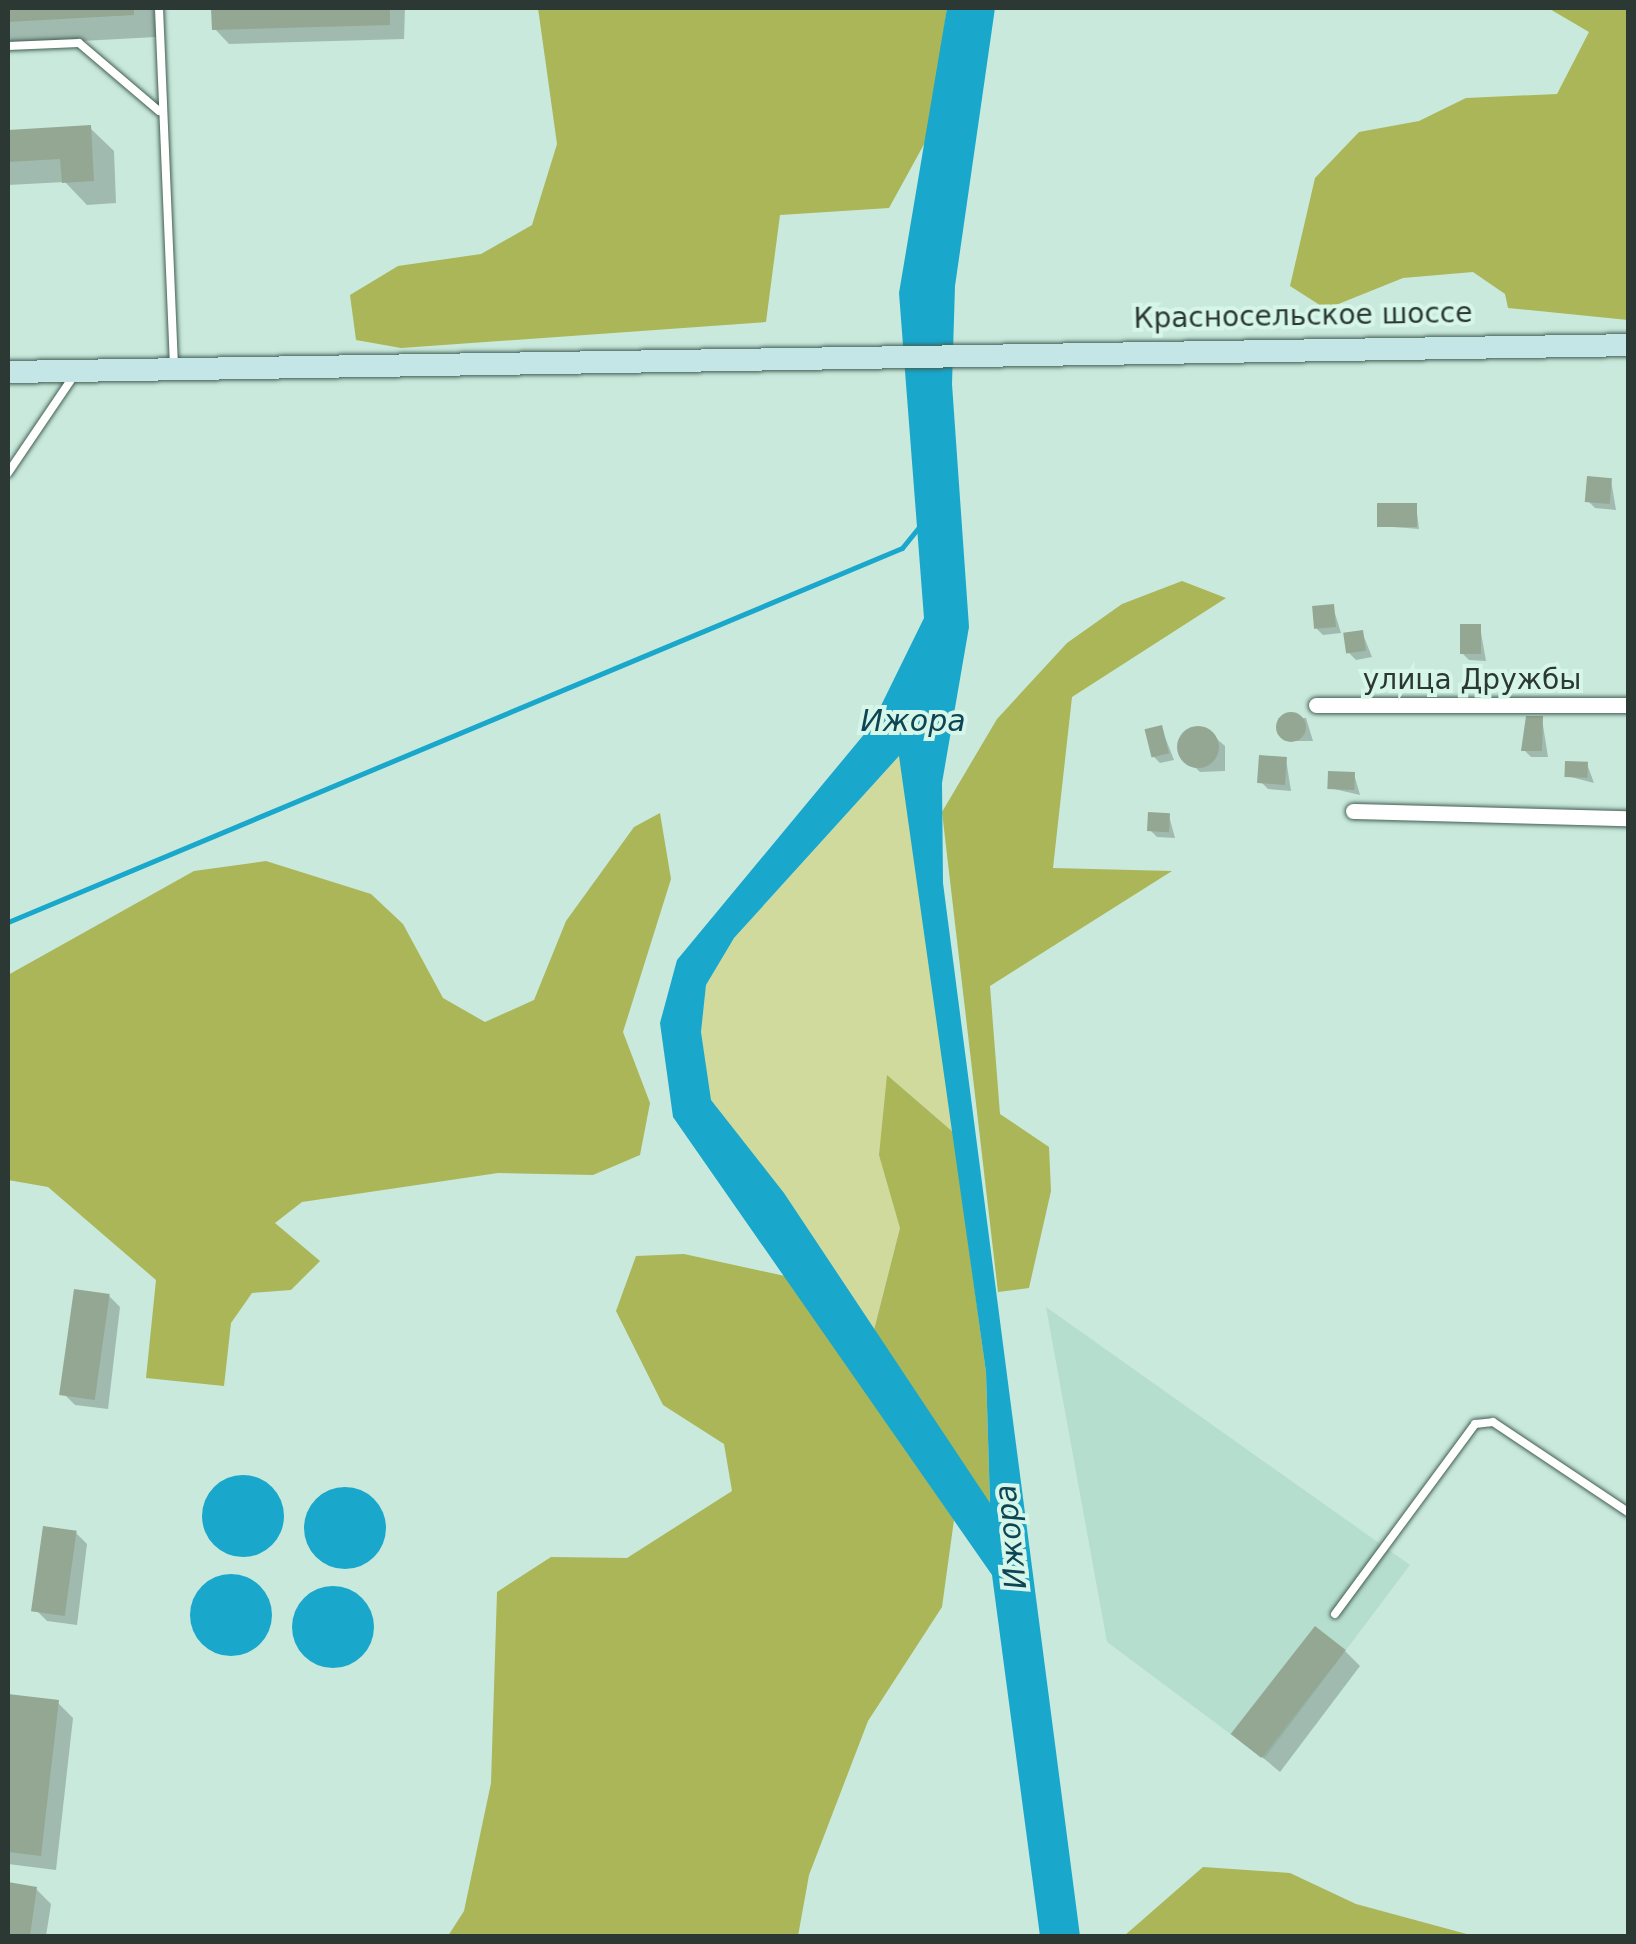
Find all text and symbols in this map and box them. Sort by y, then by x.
street label: Красносельское шоссе [1133,296,1473,336]
street label: улица Дружбы [1363,663,1581,697]
water label: Ижора [860,703,966,739]
water label: Ижора [988,1483,1034,1591]

